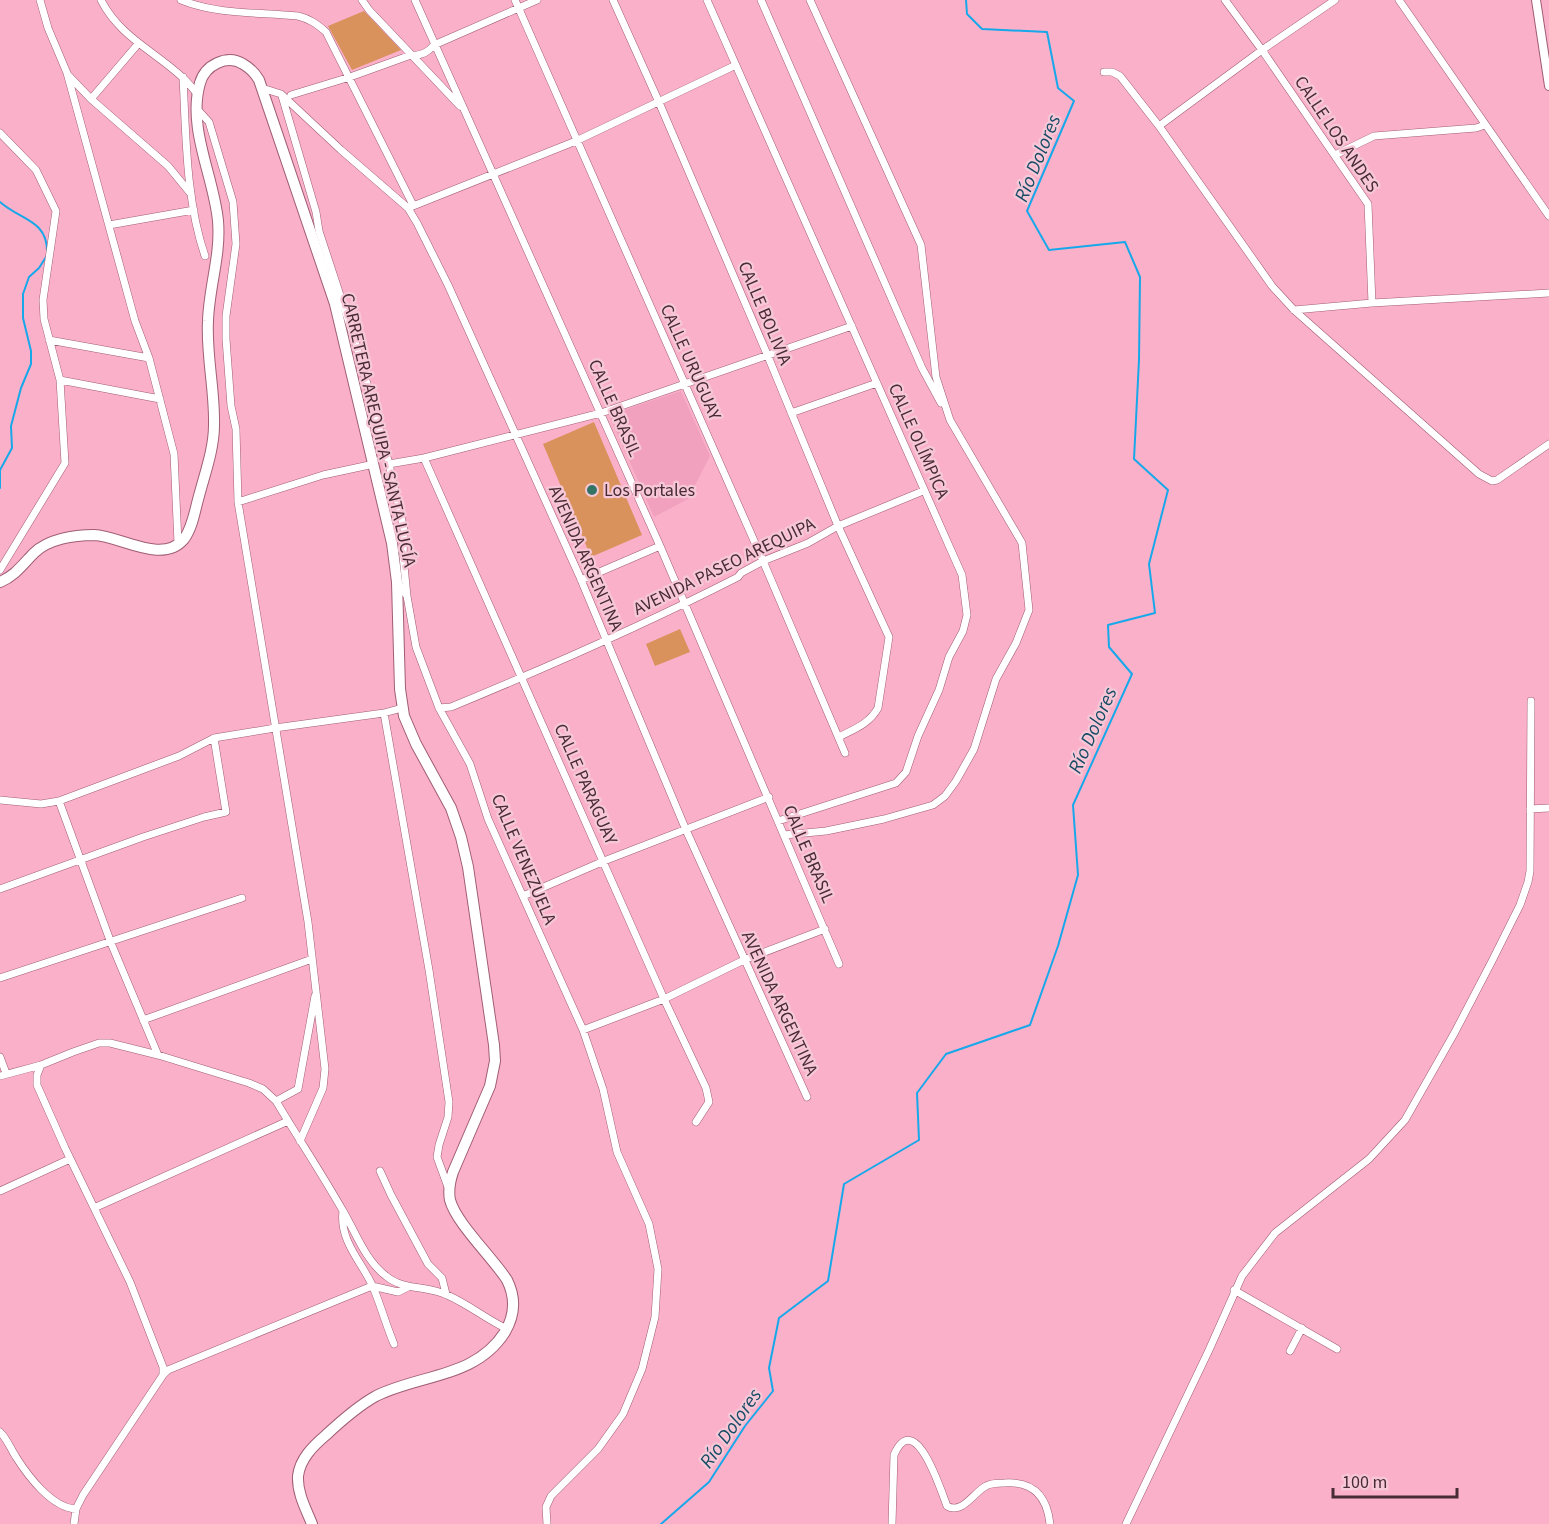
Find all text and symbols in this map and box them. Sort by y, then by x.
street label: CALLE LOS ANDES [1288,71,1385,198]
water label: Río Dolores [1008,111,1068,206]
street label: CALLE BOLIVIA [731,257,798,369]
street label: CARRETERA AREQUIPA - SANTA LUCÍA [335,291,422,570]
street label: CALLE URUGUAY [654,300,727,425]
street label: CALLE BRASIL [582,355,647,461]
street label: CALLE OLÍMPICA [882,379,955,503]
place label: Los Portales [604,478,695,503]
street label: AVENIDA ARGENTINA [542,481,629,635]
marker: Los Portales [585,483,599,497]
street label: AVENIDA PASEO AREQUIPA [629,511,820,621]
water label: Río Dolores [1061,683,1124,778]
street label: CALLE PARAGUAY [548,720,624,849]
street label: CALLE VENEZUELA [485,790,562,929]
street label: CALLE BRASIL [777,801,841,907]
street label: AVENIDA ARGENTINA [735,927,824,1080]
water label: Río Dolores [693,1383,769,1474]
scale bar [1333,1461,1458,1499]
text: 100 m [1342,1470,1387,1495]

